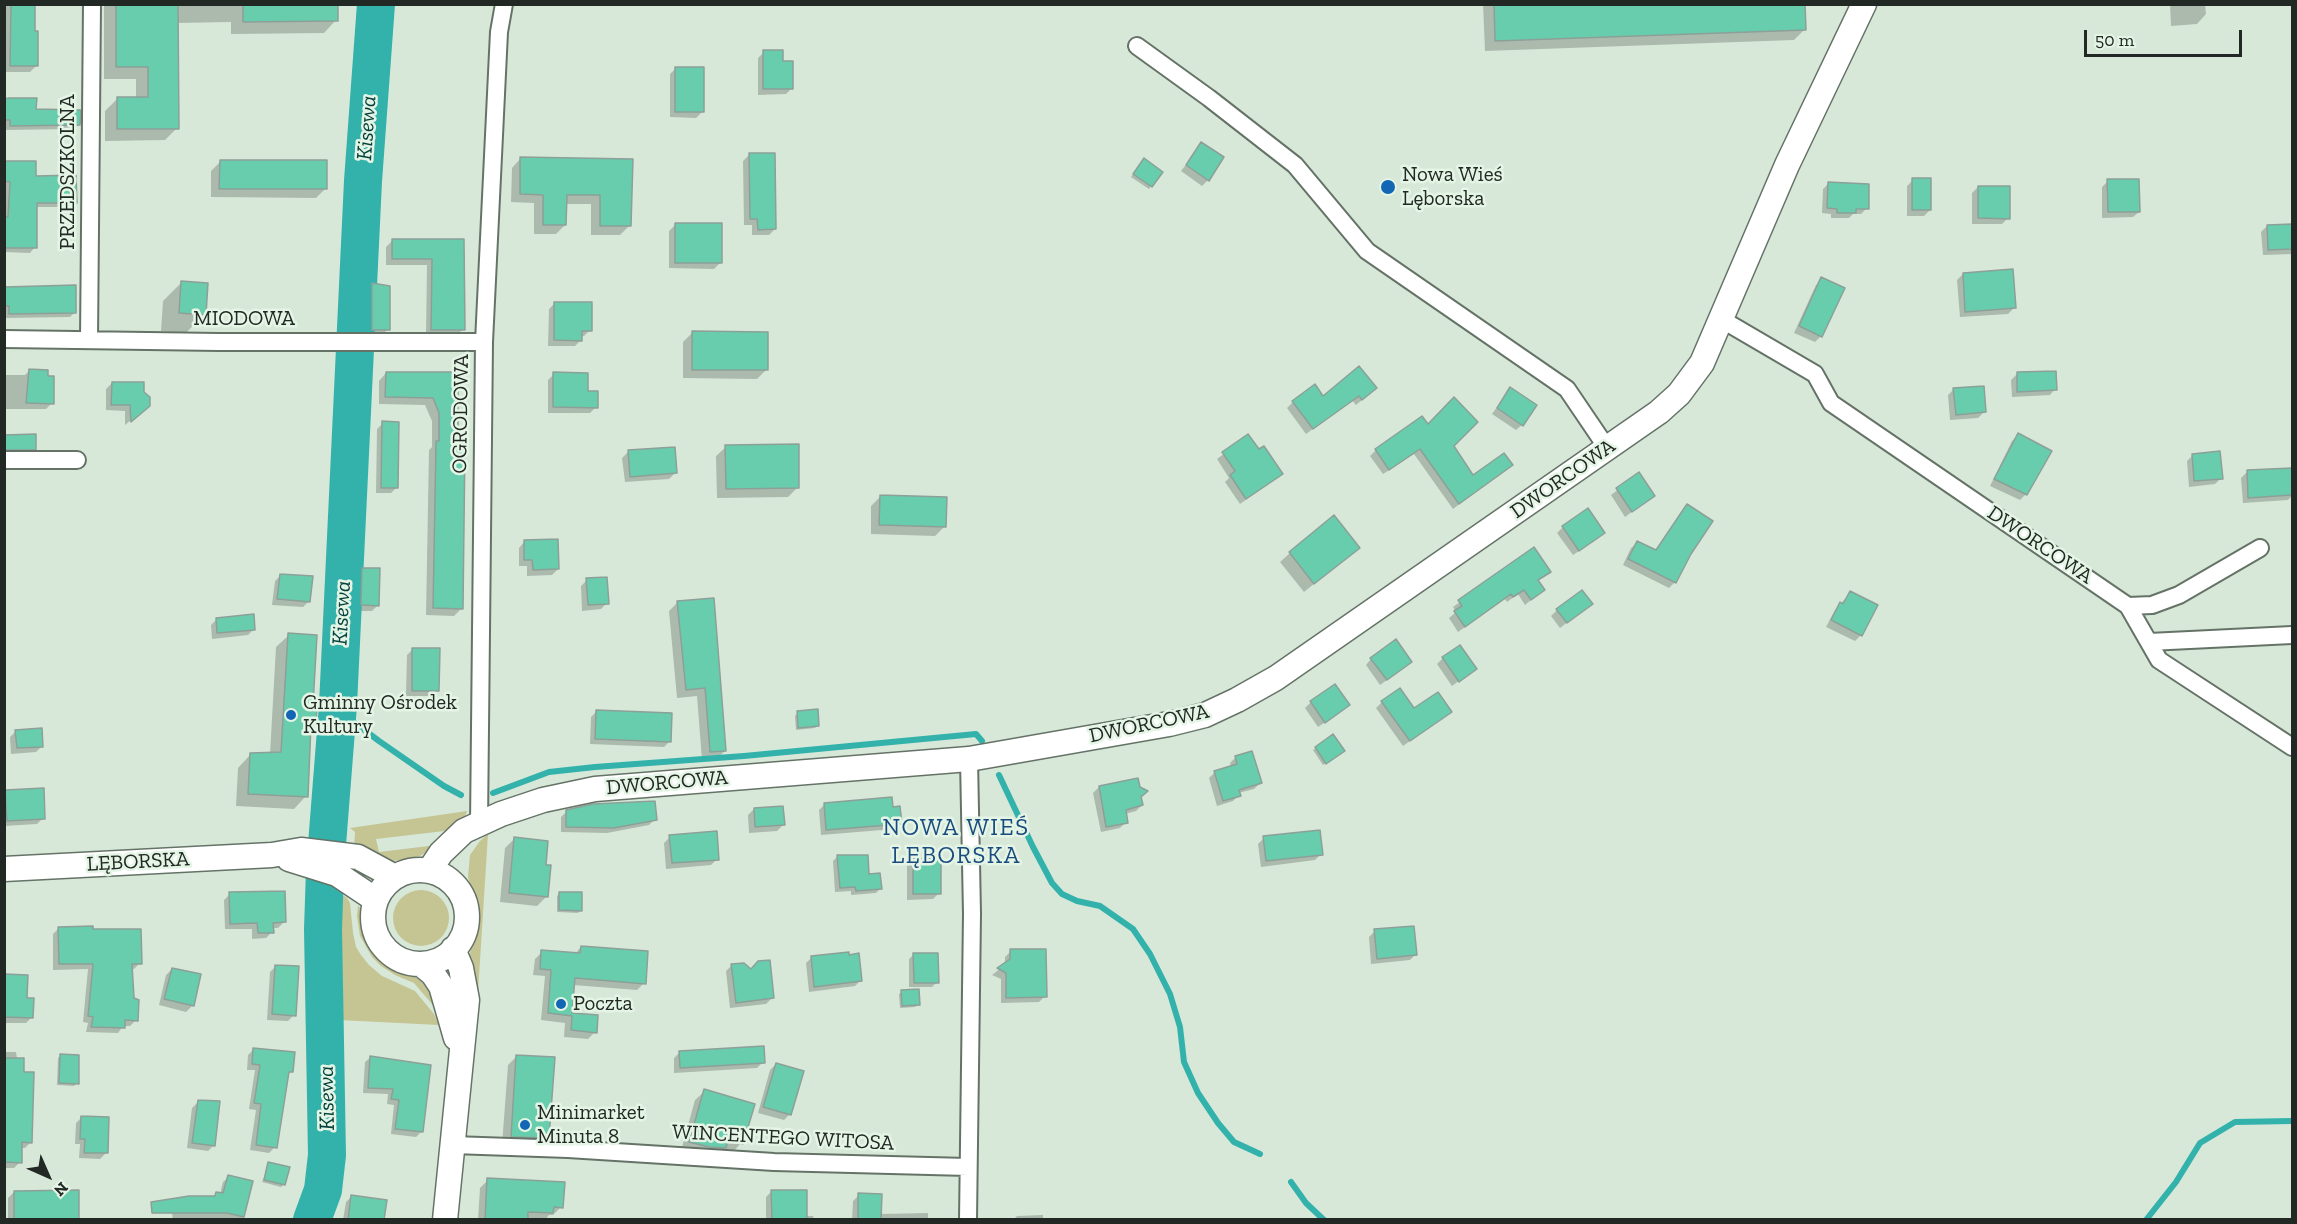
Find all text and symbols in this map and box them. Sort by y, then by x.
scale bar [2087,18,2244,56]
text: 50 m [2095,29,2134,51]
street label: PRZEDSZKOLNA [55,94,81,250]
water label: Kisewa [352,95,382,161]
place label: Nowa Wieś Lęborska [1402,162,1503,212]
marker: Nowa Wieś Lęborska [1379,178,1397,196]
street label: MIODOWA [193,306,295,332]
street label: OGRODOWA [447,354,475,474]
street label: DWORCOWA [1506,434,1620,524]
street label: DWORCOWA [1982,500,2098,590]
water label: Kisewa [327,580,357,646]
place label: Gminny Ośrodek Kultury [303,690,457,740]
street label: DWORCOWA [1087,699,1211,749]
marker: Gminny Ośrodek Kultury [284,708,298,722]
street label: DWORCOWA [605,765,729,801]
district label: NOWA WIEŚ LĘBORSKA [883,814,1029,870]
street label: LĘBORSKA [86,847,190,877]
place label: Poczta [573,991,633,1017]
marker: Poczta [554,997,568,1011]
water label: Kisewa [313,1065,341,1131]
place label: Minimarket Minuta 8 [537,1100,644,1150]
marker: Minimarket Minuta 8 [518,1118,532,1132]
street label: WINCENTEGO WITOSA [672,1120,894,1156]
north arrow [18,1146,78,1206]
text: N [50,1178,72,1200]

